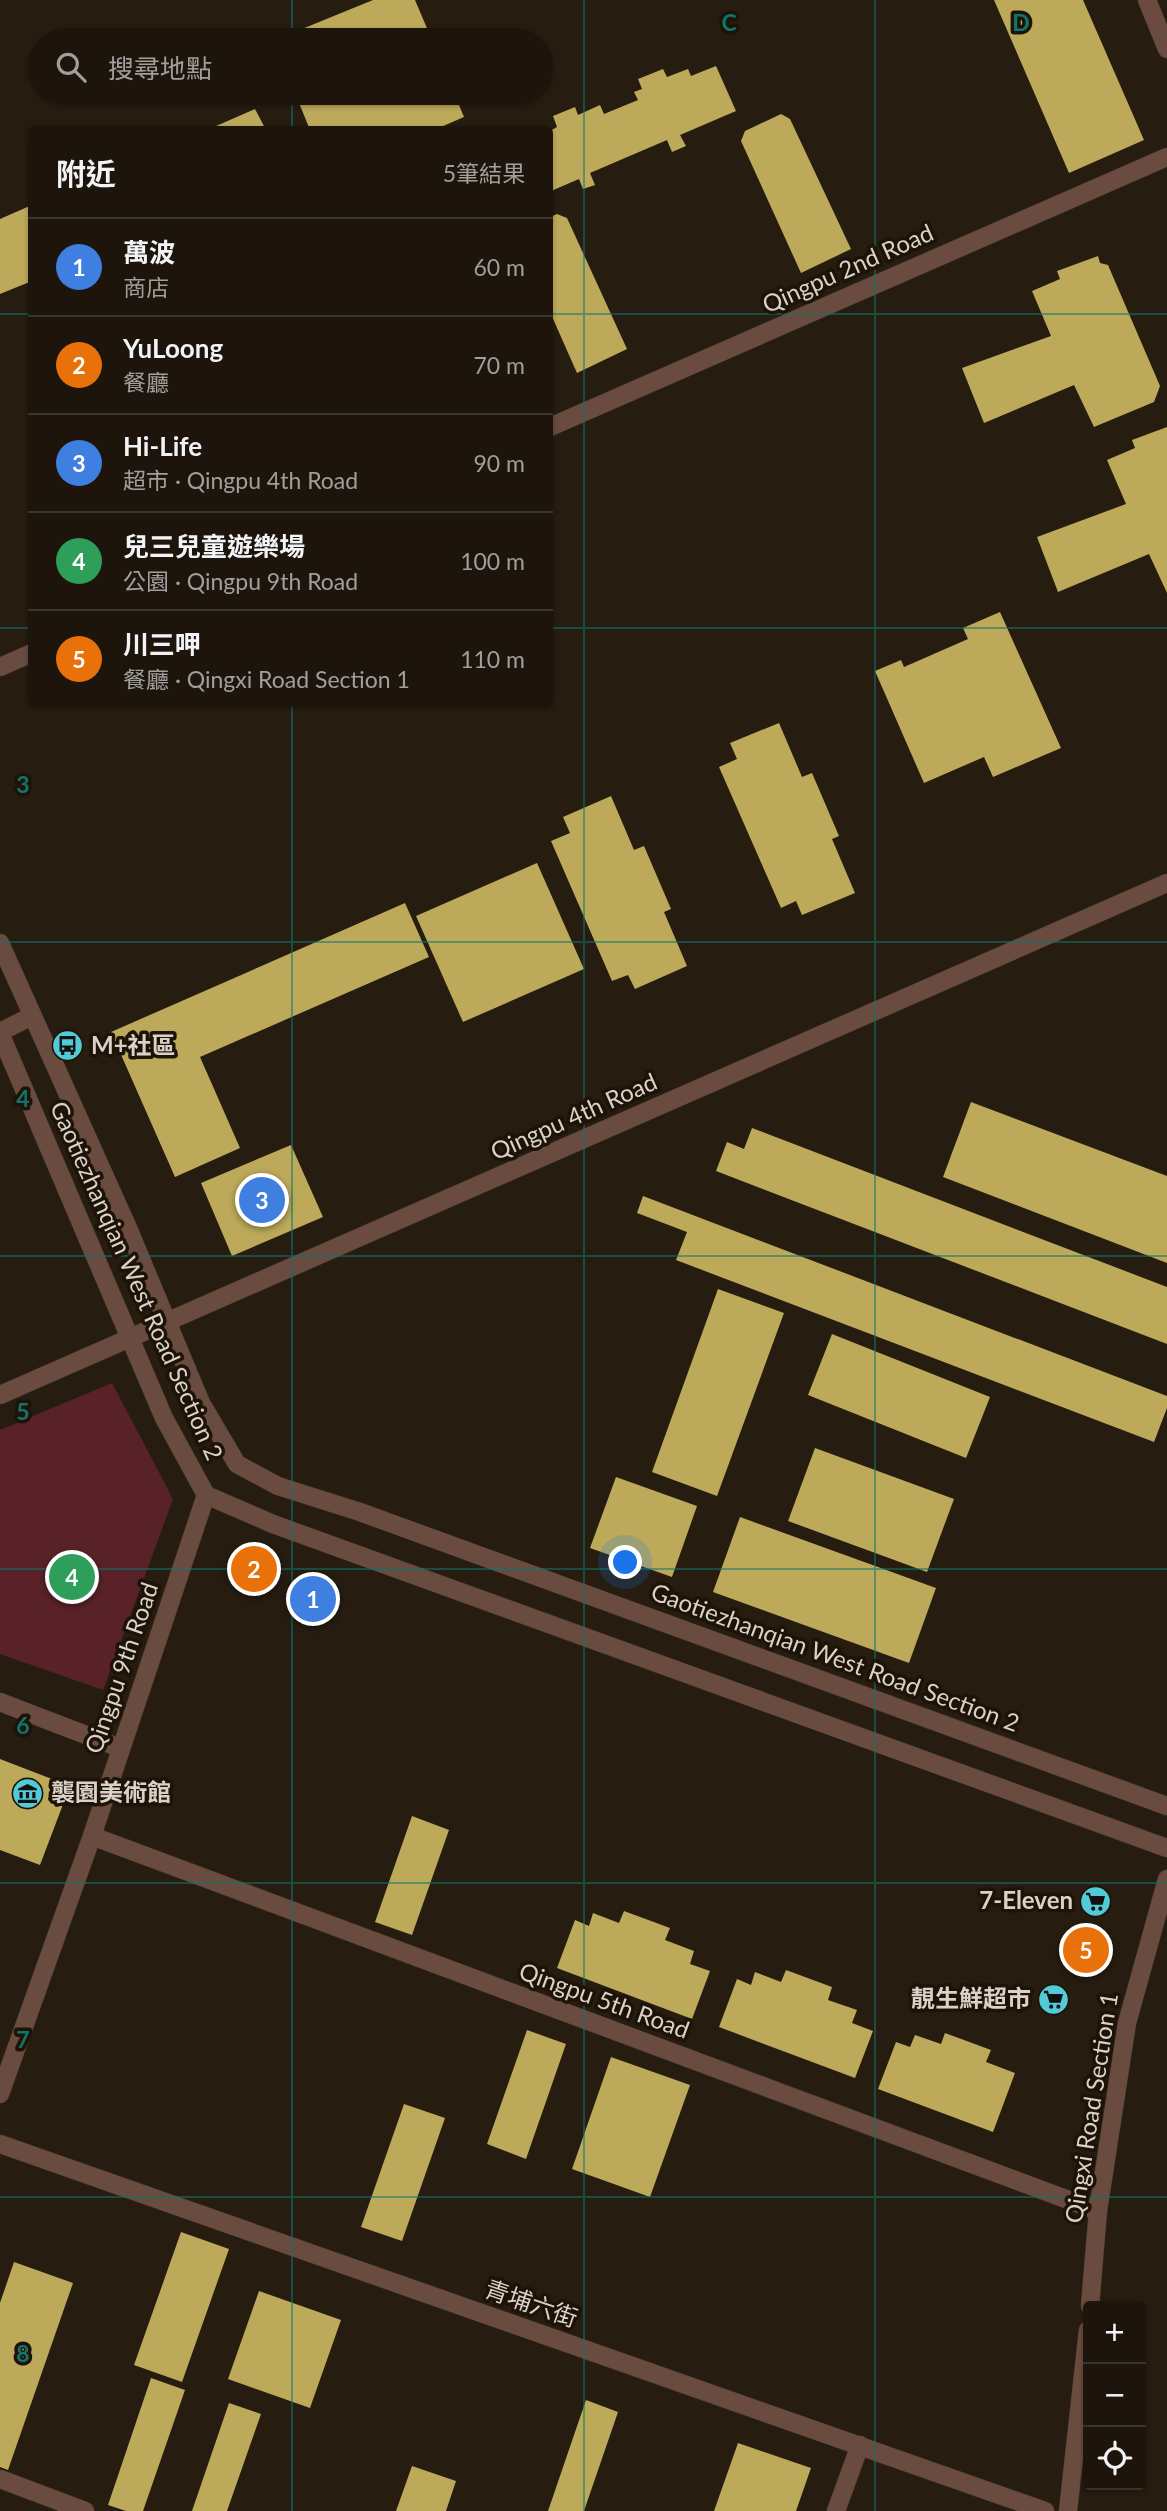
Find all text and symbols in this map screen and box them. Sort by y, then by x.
text: C [721,8,737,36]
text: D [1012,8,1030,36]
search box [28,28,553,105]
icon: search [52,48,90,86]
text: 搜尋地點 [108,52,212,84]
text: 附近 [56,155,116,191]
text: 5筆結果 [443,159,525,187]
street label: Qingpu 2nd Road [758,217,937,318]
text: 萬波 [123,236,175,268]
text: 1 [72,253,86,281]
text: 60 m [474,253,525,281]
text: 商店 [123,273,169,301]
text: YuLoong [123,332,223,364]
text: 2 [72,351,86,379]
text: 70 m [474,351,525,379]
text: 餐廳 [123,368,169,396]
text: Hi-Life [123,430,202,462]
text: 3 [72,449,86,477]
text: 90 m [474,449,525,477]
text: 超市 · Qingpu 4th Road [123,466,358,494]
text: 兒三兒童遊樂場 [123,530,305,562]
text: 4 [72,547,86,575]
text: 100 m [460,547,525,575]
text: 公園 · Qingpu 9th Road [123,567,358,595]
text: 川三呷 [123,628,201,660]
text: 5 [72,645,86,673]
text: 110 m [460,645,525,673]
text: 餐廳 · Qingxi Road Section 1 [123,665,410,693]
text: 3 [16,770,30,798]
bus stop icon: M+社區 [51,1029,85,1063]
place label: M+社區 [91,1030,176,1059]
street label: Qingpu 4th Road [486,1066,661,1165]
text: 4 [16,1084,30,1112]
street label: Gaotiezhanqian West Road Section 2 [45,1096,230,1464]
pin: 3 [239,1174,285,1226]
text: 5 [16,1397,30,1425]
pin: 2 [231,1543,277,1595]
your location [608,1545,642,1579]
pin: 4 [49,1551,95,1603]
pin: 1 [290,1573,336,1625]
street label: Gaotiezhanqian West Road Section 2 [647,1576,1024,1737]
street label: Qingpu 9th Road [78,1578,163,1757]
text: 6 [16,1711,30,1739]
museum icon: 襲園美術館 [11,1776,45,1810]
place label: 襲園美術館 [51,1777,171,1806]
supermarket icon: 7-Eleven [1079,1884,1113,1918]
place label: 7-Eleven [979,1885,1073,1914]
pin: 5 [1063,1924,1109,1976]
street label: Qingpu 5th Road [516,1955,694,2044]
supermarket icon: 靚生鮮超市 [1037,1982,1071,2016]
place label: 靚生鮮超市 [911,1983,1031,2012]
street label: Qingxi Road Section 1 [1058,1991,1123,2225]
text: 7 [16,2025,30,2053]
street label: 青埔六街 [481,2273,582,2332]
map controls [1083,2301,1146,2490]
button: + [1083,2301,1146,2364]
text: 8 [16,2339,30,2367]
button: − [1083,2364,1146,2427]
button: locate [1083,2427,1146,2490]

